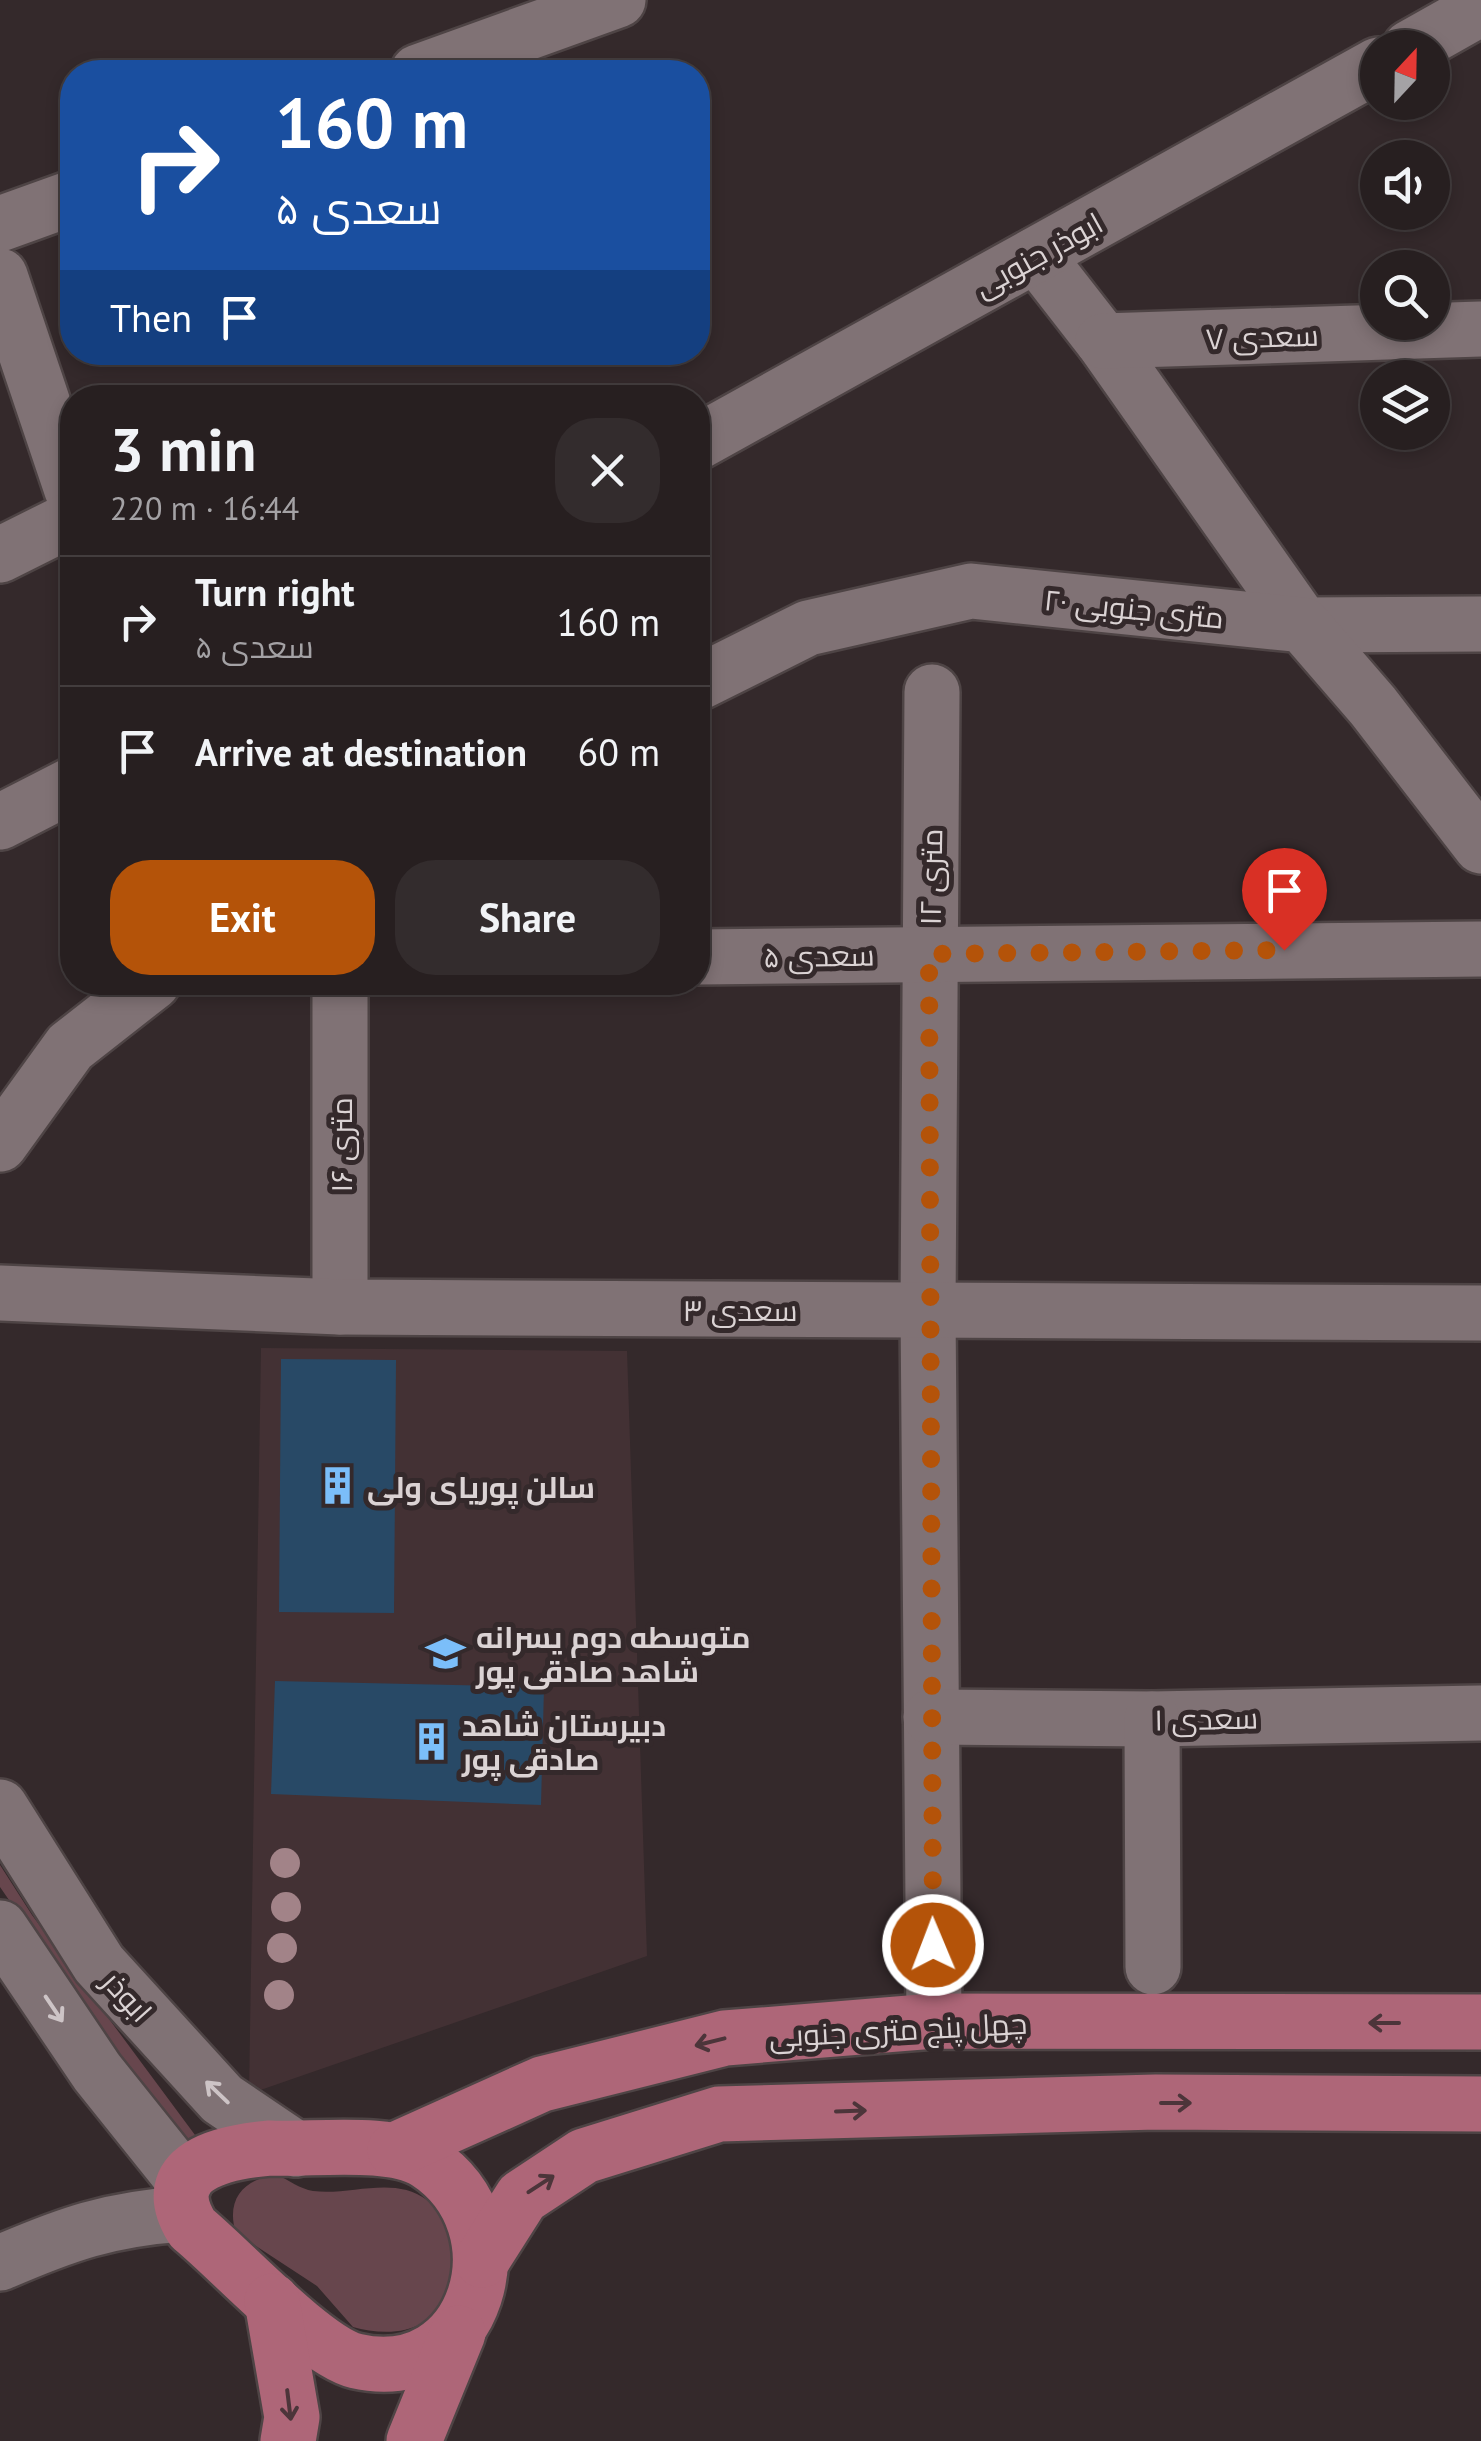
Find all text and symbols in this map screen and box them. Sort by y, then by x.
north arrow [1360,30,1450,120]
map controls [1360,30,1450,450]
text: 160 m [275,77,468,167]
icon: right [110,100,240,230]
button: sound [1360,140,1450,230]
text: سعدی ۵ [275,178,442,236]
street label: ابوذر جنوبی [967,203,1109,305]
button: search [1360,250,1450,340]
icon: arrive [212,290,267,345]
text: Then [110,293,192,342]
street label: سعدی ۷ [1205,315,1319,357]
button: layers [1360,360,1450,450]
text: 3 min [110,410,256,488]
button: close [555,418,660,523]
text: 220 m · 16:44 [110,487,299,529]
text: Turn right [195,567,355,616]
street label: ۲۰ متری جنوبی [1042,579,1226,637]
icon: right [110,594,165,649]
text: 160 m [557,597,660,646]
text: سعدی ۵ [195,625,314,667]
icon: arrive [110,724,165,779]
text: Arrive at destination [195,727,527,776]
text: 60 m [578,727,660,776]
street label: ۱۲ متری [910,828,950,926]
pin [1242,848,1327,951]
button: Exit [110,860,375,975]
button: Share [395,860,660,975]
icon: arrive [1257,863,1312,918]
street label: سعدی ۵ [763,935,875,975]
street label: ۱۶ متری [321,1097,360,1193]
street label: سعدی ۳ [682,1290,798,1329]
building icon: سالن پوریای ولی [316,1465,358,1507]
place label: سالن پوریای ولی [367,1467,595,1509]
place label: متوسطه دوم پسرانه شاهد صادقی پور [475,1617,751,1693]
school or university icon: متوسطه دوم پسرانه شاهد صادقی پور [425,1632,467,1674]
street label: سعدی ۱ [1154,1698,1258,1738]
place label: دبیرستان شاهد صادقی پور [461,1705,666,1781]
building icon: دبیرستان شاهد صادقی پور [411,1720,453,1762]
position arrow [881,1893,985,1997]
street label: ابوذر [93,1961,161,2030]
one-way arrow [44,1994,65,2022]
street label: چهل پنج متری جنوبی [768,2003,1028,2057]
one-way arrow [1368,2014,1400,2032]
one-way arrow [695,2034,727,2052]
one-way arrow [206,2080,230,2104]
one-way arrow [1158,2094,1191,2112]
one-way arrow [835,2101,867,2120]
one-way arrow [526,2174,555,2195]
one-way arrow [280,2389,299,2421]

